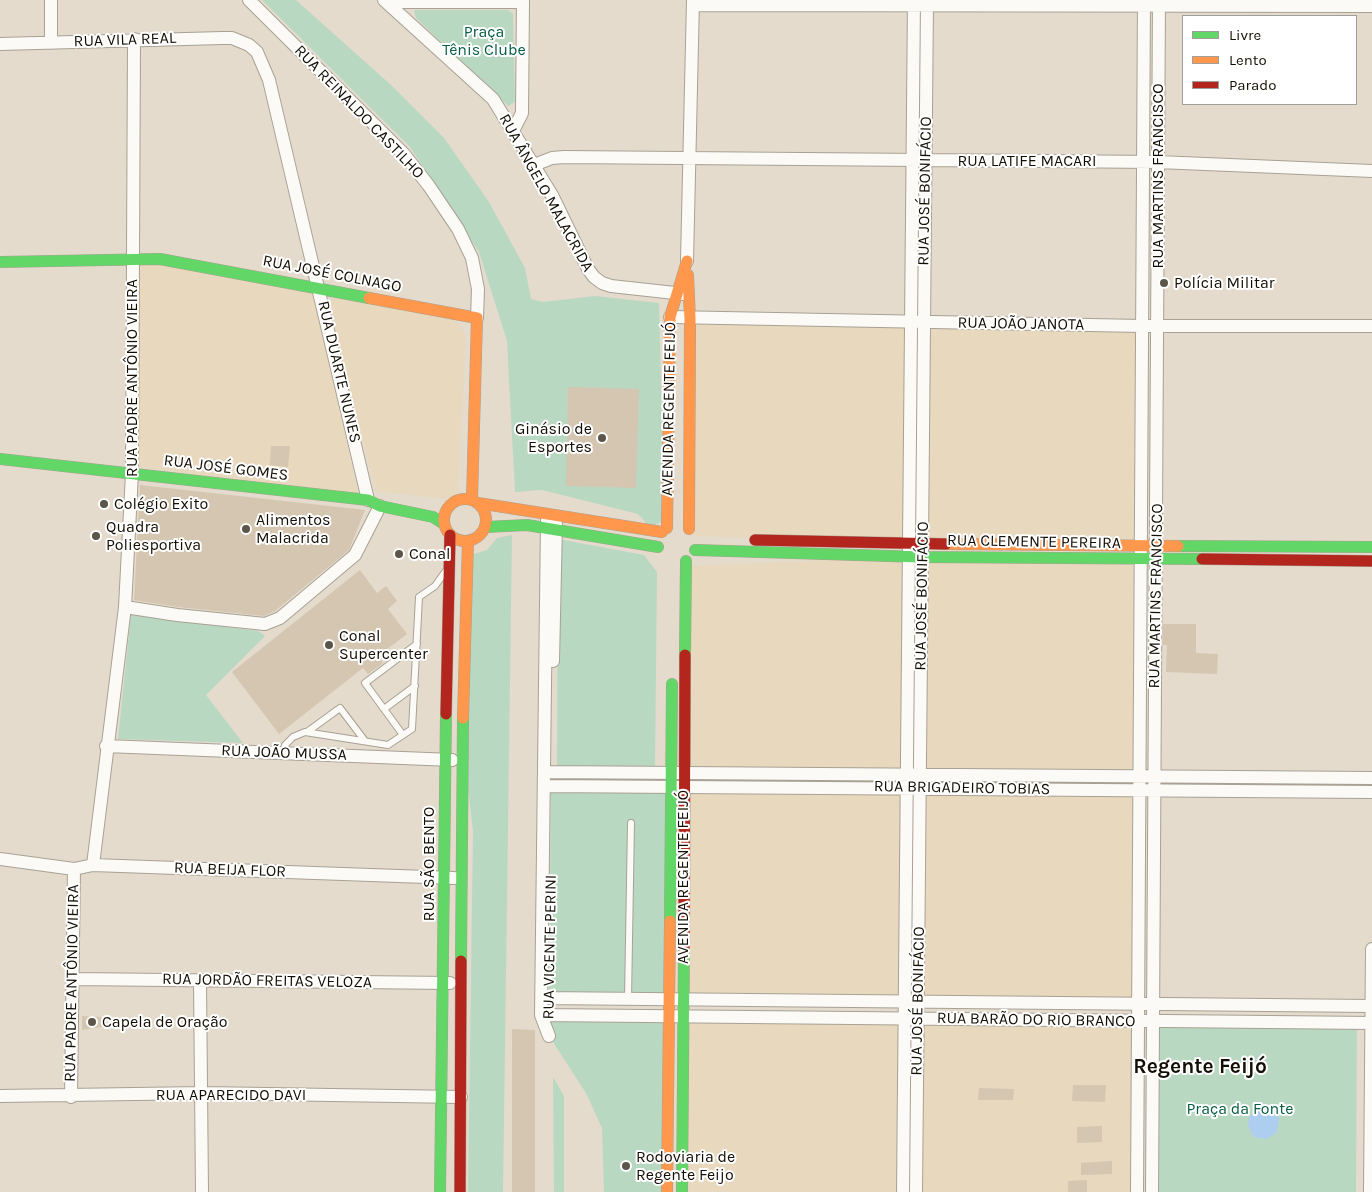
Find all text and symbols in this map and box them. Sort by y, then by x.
legend [1182,15,1357,105]
park label: Praça Tênis Clube [442,22,526,60]
text: Livre [1229,26,1261,44]
street label: RUA VILA REAL [73,29,177,51]
street label: RUA REINALDO CASTILHO [290,41,428,183]
text: Lento [1229,51,1267,69]
text: Parado [1229,76,1276,94]
street label: RUA MARTINS FRANCISCO [1148,83,1168,269]
street label: RUA ÂNGELO MALACRIDA [495,111,597,275]
street label: RUA JOSÉ BONIFÁCIO [914,116,936,266]
street label: RUA LATIFE MACARI [958,151,1096,171]
street label: RUA JOSÉ COLNAGO [261,251,403,297]
place label: Polícia Militar [1174,273,1275,293]
marker: Polícia Militar [1158,277,1170,289]
street label: RUA PADRE ANTÔNIO VIEIRA [122,279,142,477]
street label: RUA DUARTE NUNES [313,299,365,445]
street label: RUA JOÃO JANOTA [957,313,1085,335]
street label: AVENIDA REGENTE FEIJÓ [658,322,680,496]
place label: Ginásio de Esportes [515,419,592,457]
marker: Ginásio de Esportes [596,432,608,444]
street label: RUA JOSÉ GOMES [163,451,289,485]
place label: Colégio Exito [114,494,208,514]
marker: Colégio Exito [98,498,110,510]
street label: RUA MARTINS FRANCISCO [1145,503,1167,689]
place label: Alimentos Malacrida [256,510,330,548]
place label: Quadra Poliesportiva [106,517,201,555]
street label: RUA JOSÉ BONIFÁCIO [911,521,933,671]
marker: Alimentos Malacrida [240,523,252,535]
marker: Quadra Poliesportiva [90,530,102,542]
street label: RUA CLEMENTE PEREIRA [947,531,1121,553]
place label: Conal [409,544,450,564]
marker: Conal [393,548,405,560]
place label: Conal Supercenter [339,626,428,664]
marker: Conal Supercenter [323,639,335,651]
street label: RUA JOÃO MUSSA [221,741,347,765]
street label: RUA BRIGADEIRO TOBIAS [874,777,1050,799]
street label: AVENIDA REGENTE FEIJÓ [673,790,693,964]
street label: RUA SÃO BENTO [419,807,439,921]
street label: RUA BEIJA FLOR [174,858,286,882]
street label: RUA VICENTE PERINI [539,874,561,1020]
street label: RUA PADRE ANTÔNIO VIEIRA [61,884,83,1082]
street label: RUA JOSÉ BONIFÁCIO [907,926,929,1076]
street label: RUA JORDÃO FREITAS VELOZA [162,970,372,992]
street label: RUA BARÃO DO RIO BRANCO [937,1009,1135,1031]
place label: Capela de Oração [102,1012,227,1032]
marker: Capela de Oração [86,1016,98,1028]
district label: Regente Feijó [1133,1054,1267,1080]
street label: RUA APARECIDO DAVI [156,1085,306,1105]
park label: Praça da Fonte [1187,1099,1293,1119]
place label: Rodoviaria de Regente Feijo [636,1147,735,1185]
marker: Rodoviaria de Regente Feijo [620,1160,632,1172]

